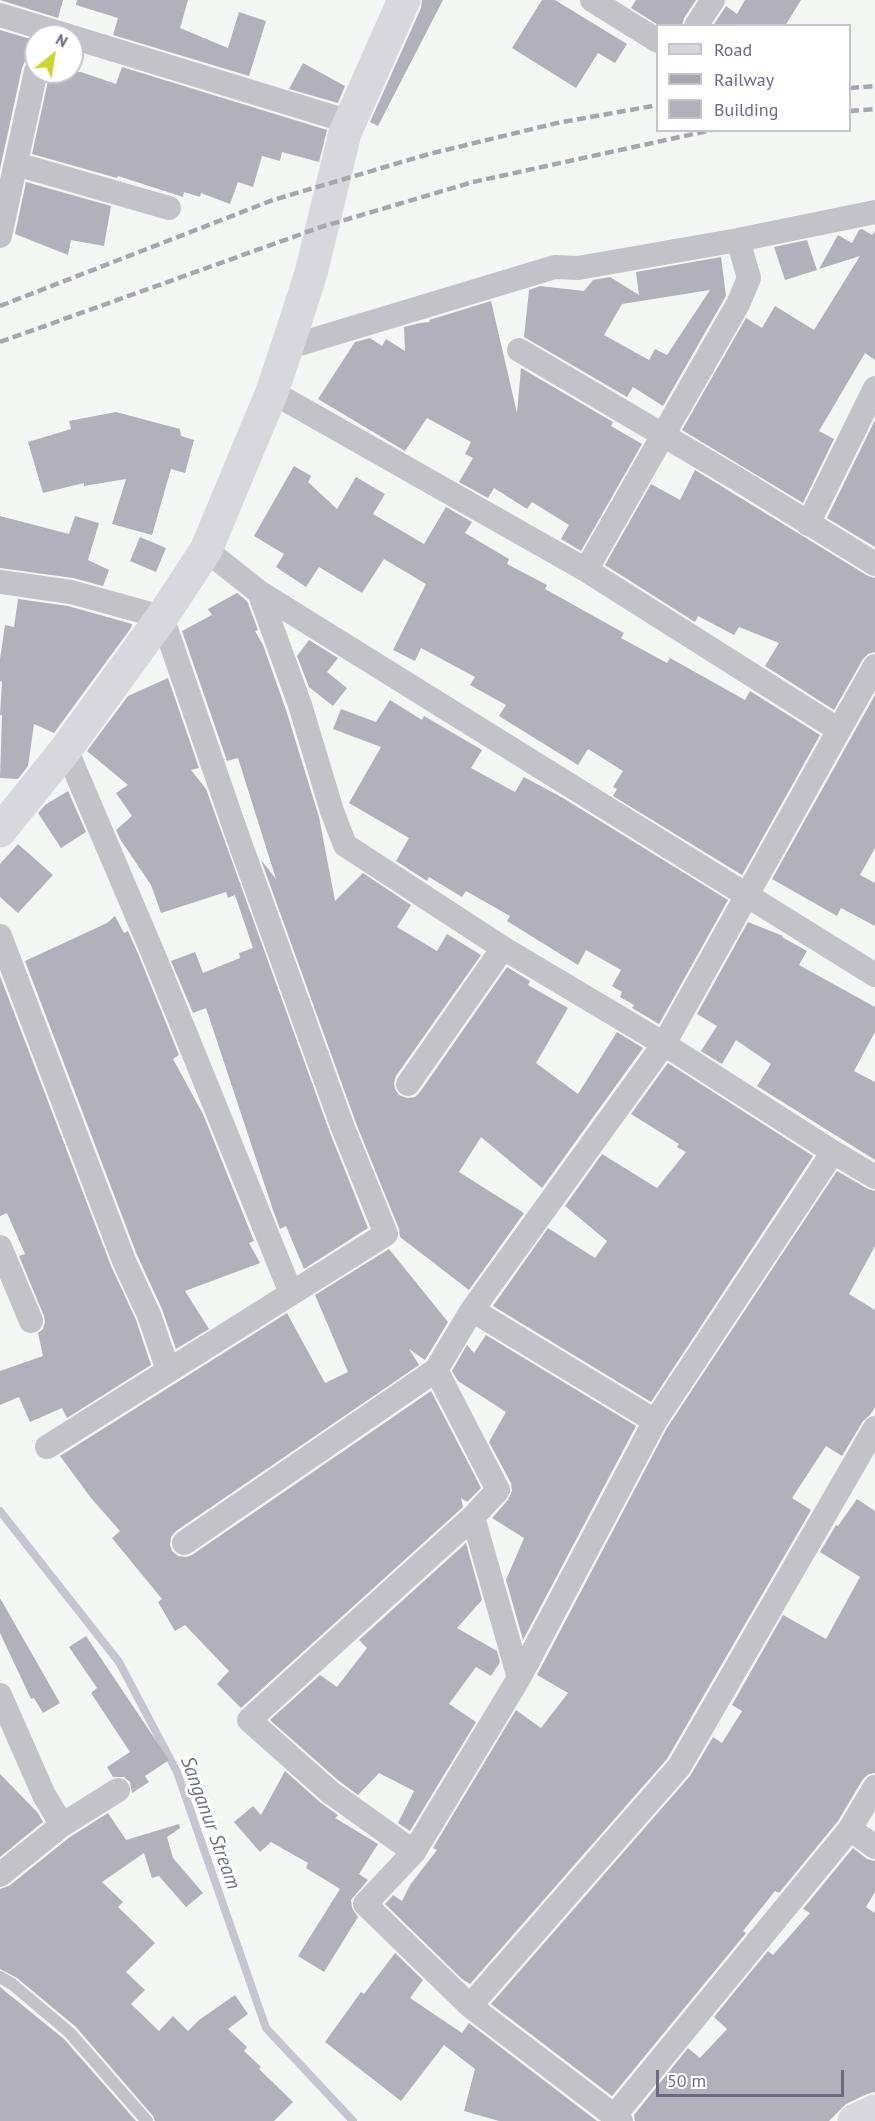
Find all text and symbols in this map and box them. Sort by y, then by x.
north arrow [24,24,84,84]
legend [656,24,851,132]
text: N [52,29,72,51]
text: Road [714,38,752,61]
text: Railway [714,68,774,91]
text: Building [714,98,778,121]
water label: Sanganur Stream [175,1753,245,1893]
scale bar [659,2058,846,2096]
text: 50 m [667,2069,706,2092]

